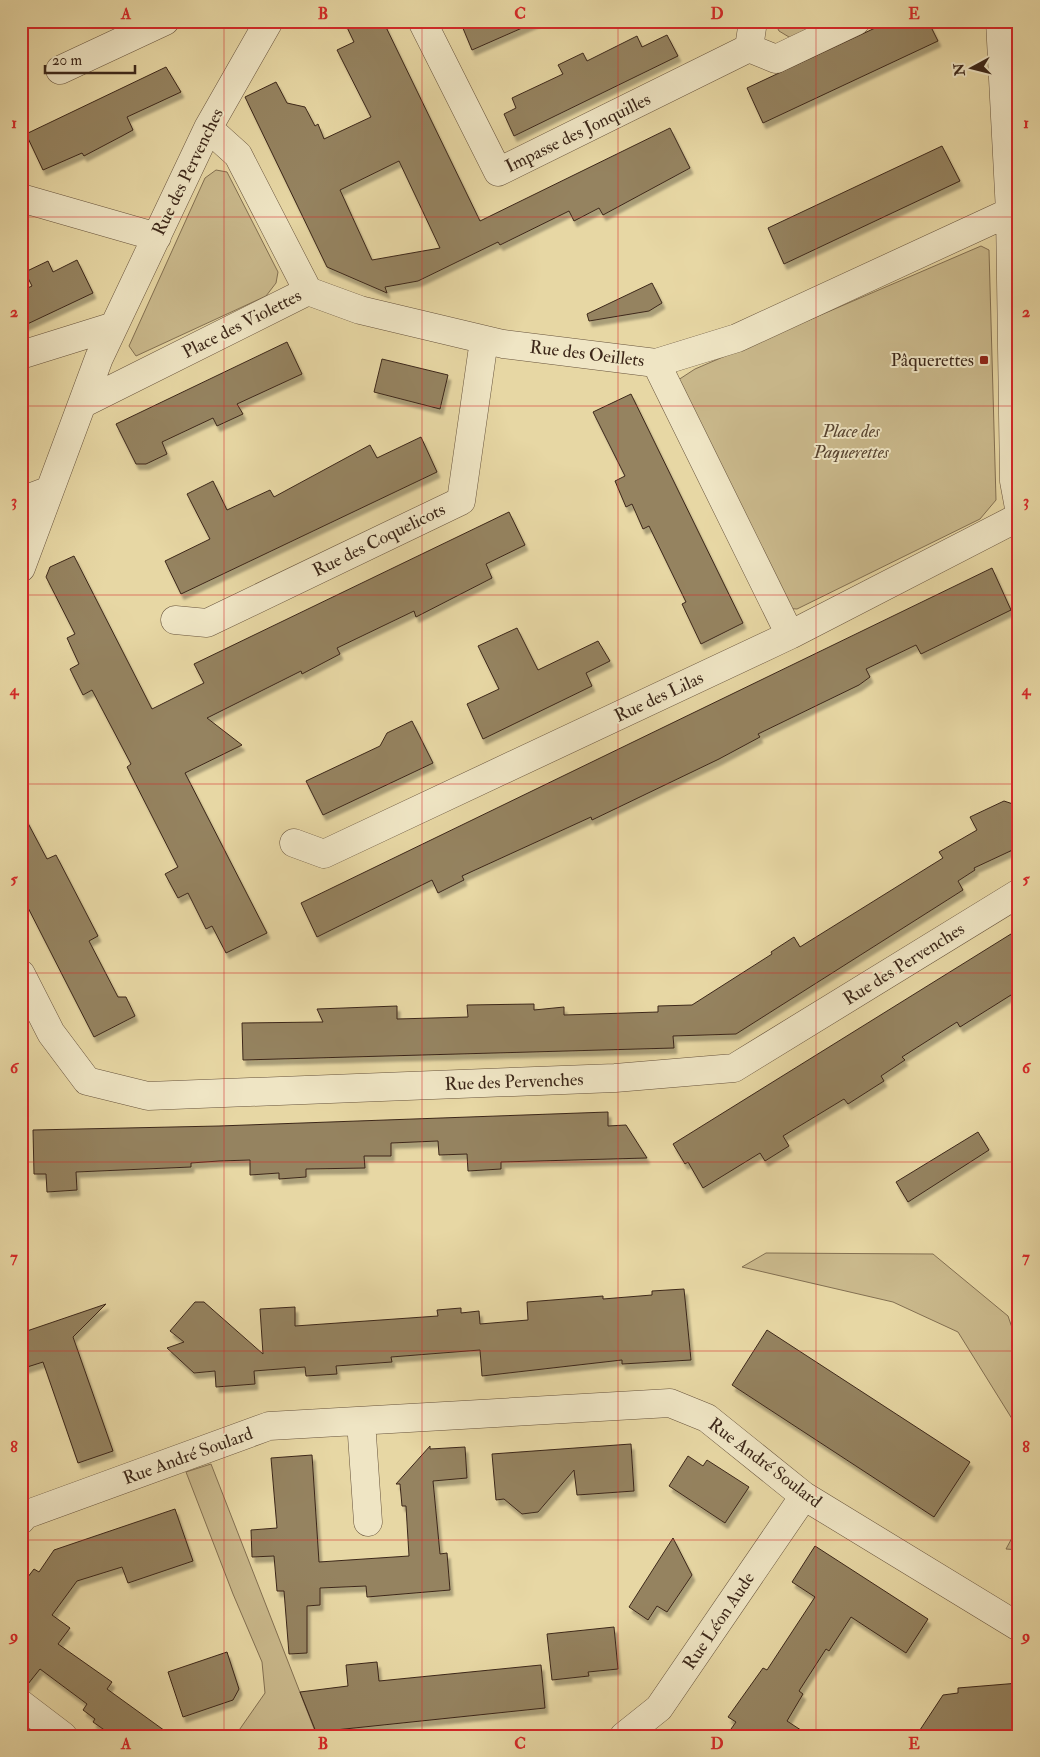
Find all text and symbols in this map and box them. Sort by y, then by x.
text: A [120,4,132,24]
text: B [318,4,328,24]
text: C [514,4,526,24]
text: D [710,4,724,24]
text: E [908,4,920,24]
scale bar [45,42,135,74]
north arrow [948,42,998,92]
text: 20 m [52,51,82,70]
text: N [950,62,969,78]
street label: Impasse des Jonquilles [502,88,654,178]
street label: Rue des Pervenches [147,105,229,239]
text: 1 [11,113,17,133]
text: 1 [1023,113,1029,133]
street label: Place des Violettes [178,284,306,364]
text: 2 [10,302,18,322]
text: 2 [1022,302,1030,322]
street label: Rue des Oeillets [528,336,646,372]
place label: Pâquerettes [891,349,974,372]
marker: Pâquerettes [978,354,990,366]
park label: Place des Paquerettes [812,420,890,464]
text: 3 [11,491,17,511]
text: 3 [1023,491,1029,511]
street label: Rue des Coquelicots [309,498,449,582]
street label: Rue des Lilas [611,666,707,728]
text: 4 [9,680,20,700]
text: 4 [1021,680,1032,700]
text: 5 [10,869,18,889]
text: 5 [1022,869,1030,889]
street label: Rue des Pervenches [839,917,969,1011]
text: 6 [10,1058,20,1078]
text: 6 [1022,1058,1032,1078]
street label: Rue des Pervenches [444,1068,584,1096]
text: 7 [10,1247,18,1267]
text: 7 [1022,1247,1030,1267]
street label: Rue André Soulard [704,1413,826,1513]
street label: Rue André Soulard [120,1422,256,1490]
text: 8 [10,1437,18,1457]
text: 8 [1022,1437,1030,1457]
street label: Rue Léon Aude [678,1567,760,1674]
text: 9 [8,1626,18,1646]
text: 9 [1020,1626,1030,1646]
text: A [120,1734,132,1754]
text: B [318,1734,328,1754]
text: C [514,1734,526,1754]
text: D [710,1734,724,1754]
text: E [908,1734,920,1754]

